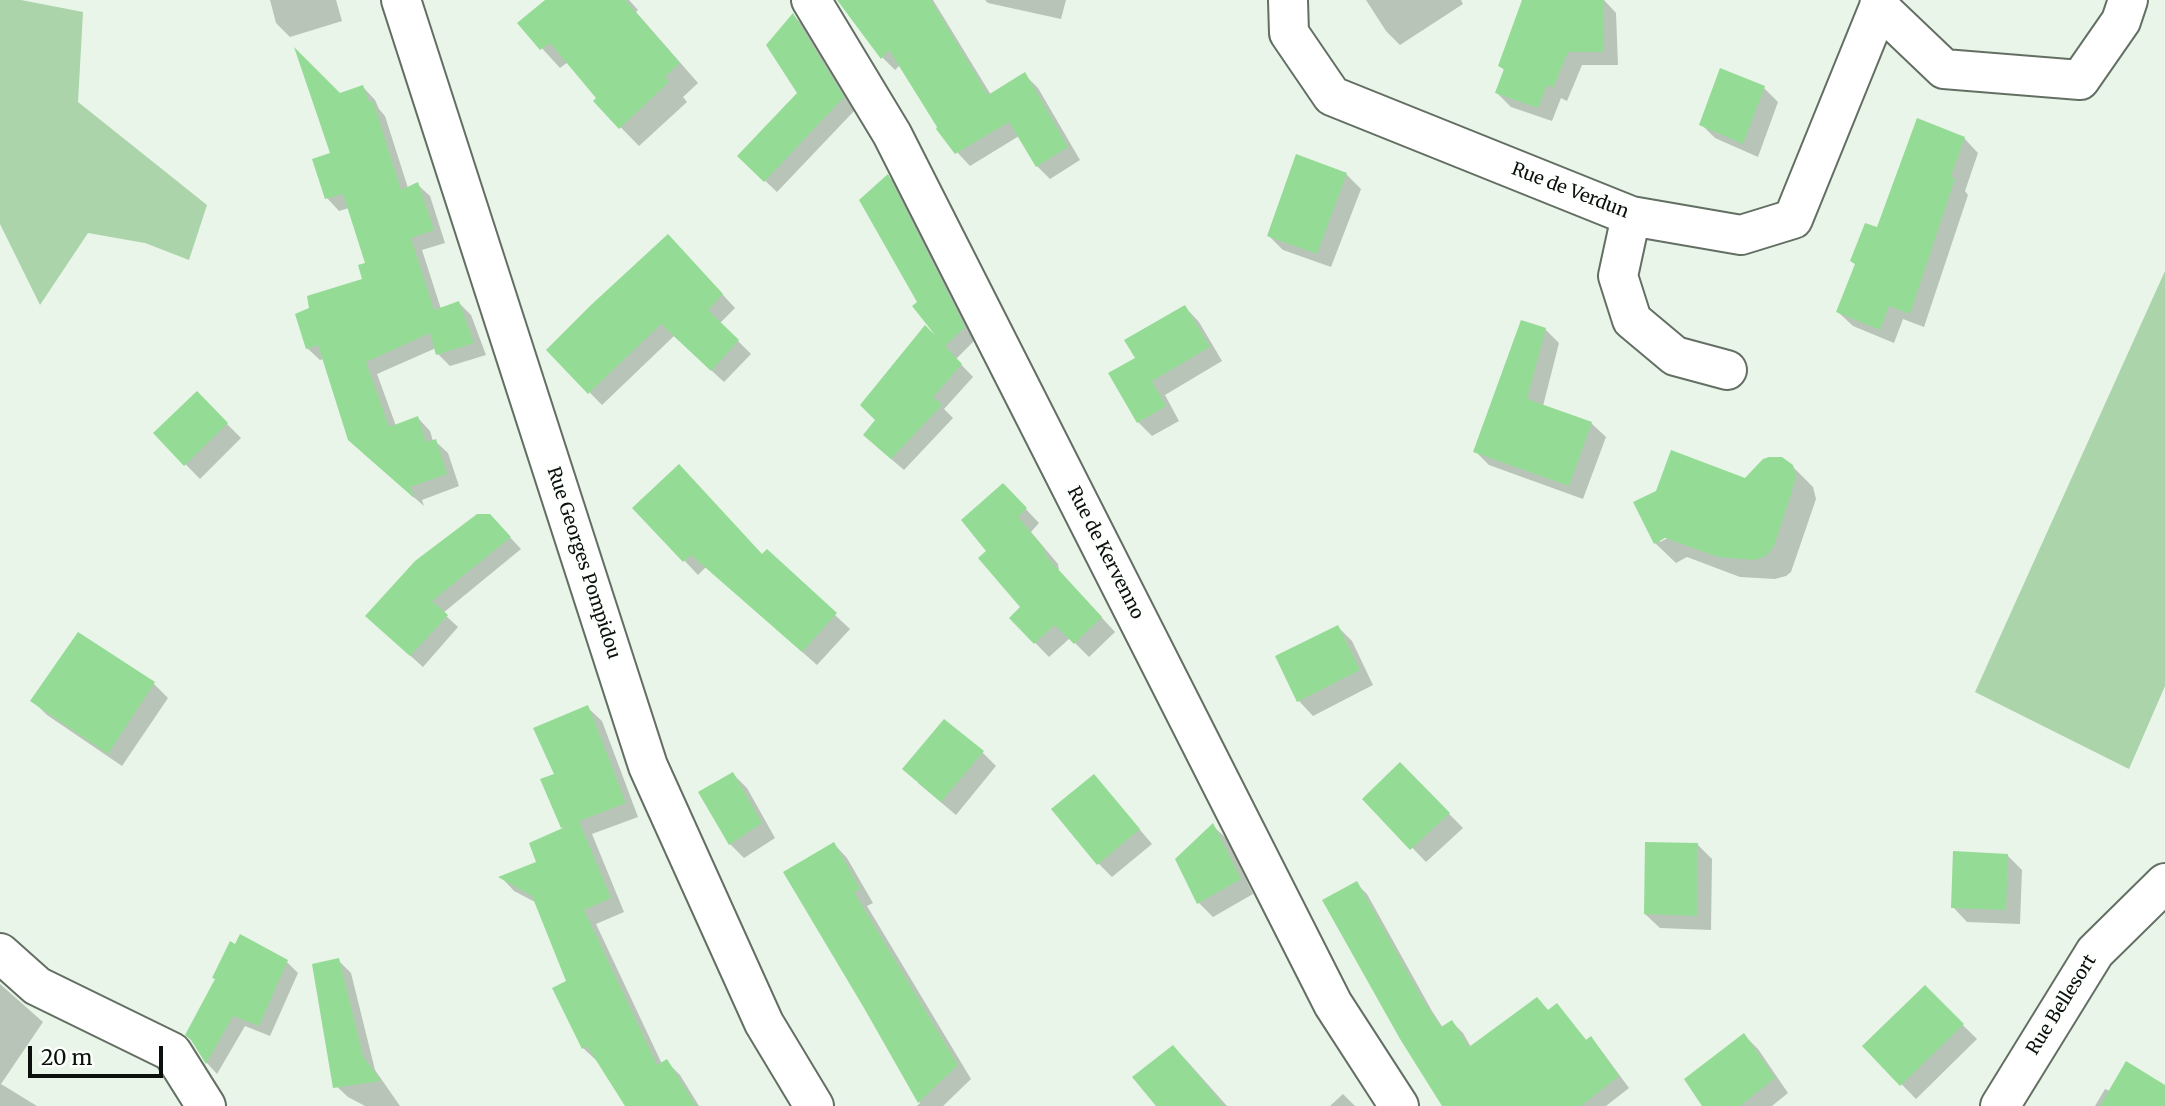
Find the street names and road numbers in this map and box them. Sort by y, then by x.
street label: Rue de Verdun [1508,159,1632,223]
street label: Rue Georges Pompidou [542,464,624,662]
street label: Rue de Kervenno [1062,483,1148,623]
street label: Rue Bellesort [2023,951,2101,1059]

